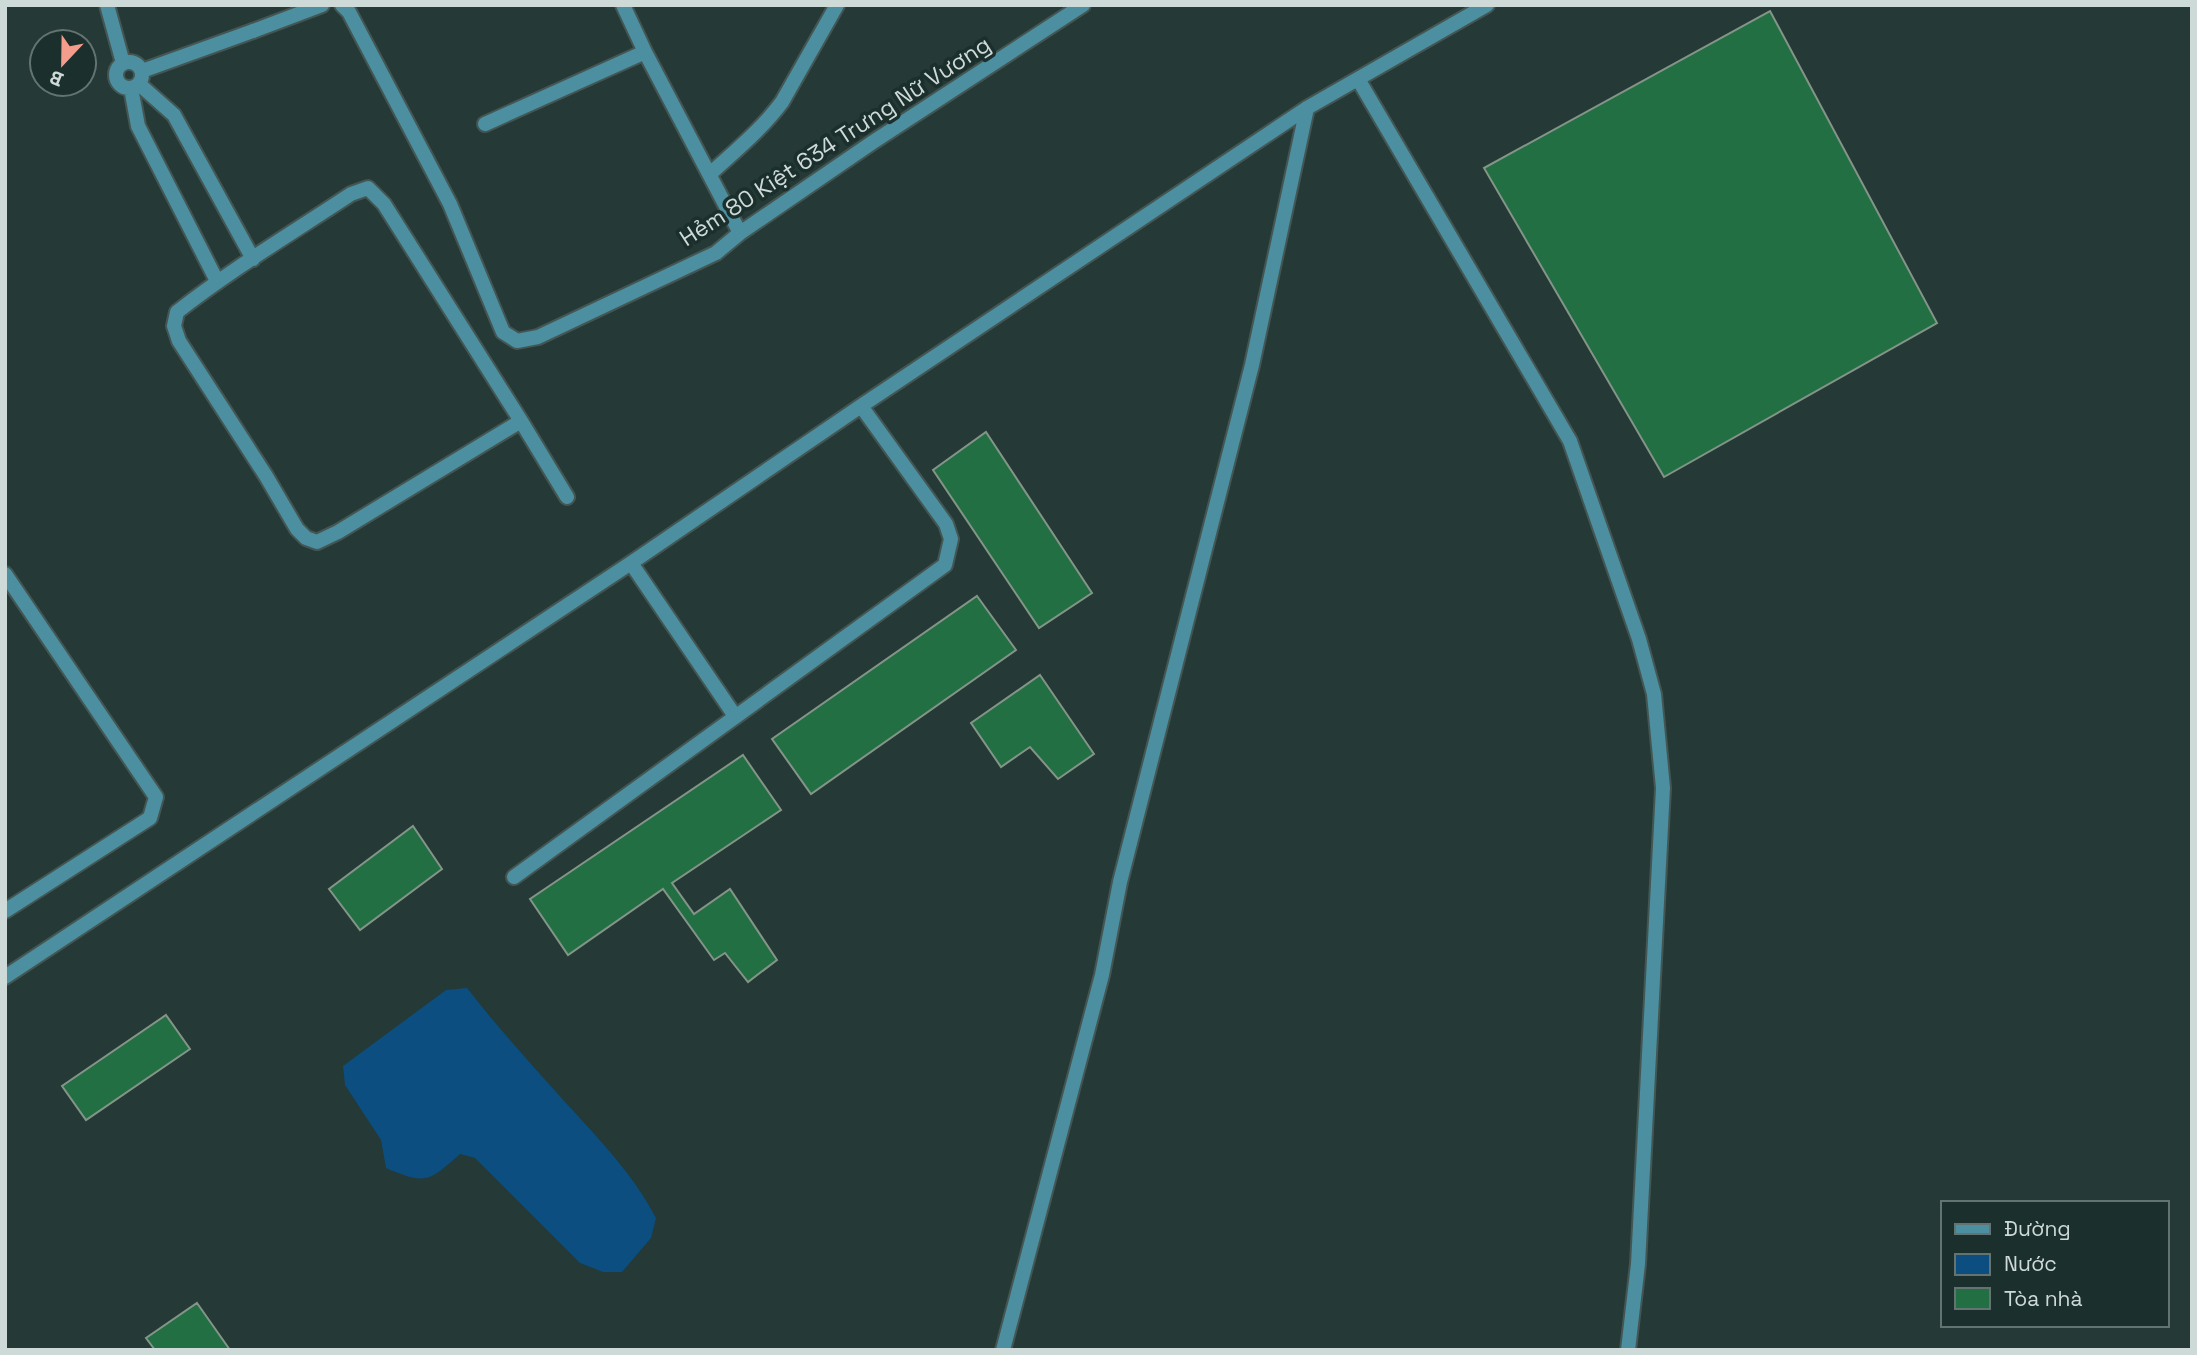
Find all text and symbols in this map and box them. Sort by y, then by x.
north arrow [28,28,98,98]
street label: Hẻm 80 Kiệt 634 Trưng Nữ Vương [674,29,996,253]
text: B [46,64,67,92]
legend [1941,1201,2169,1327]
text: Đường [2004,1215,2071,1242]
text: Nước [2004,1250,2057,1277]
text: Tòa nhà [2004,1285,2083,1312]

